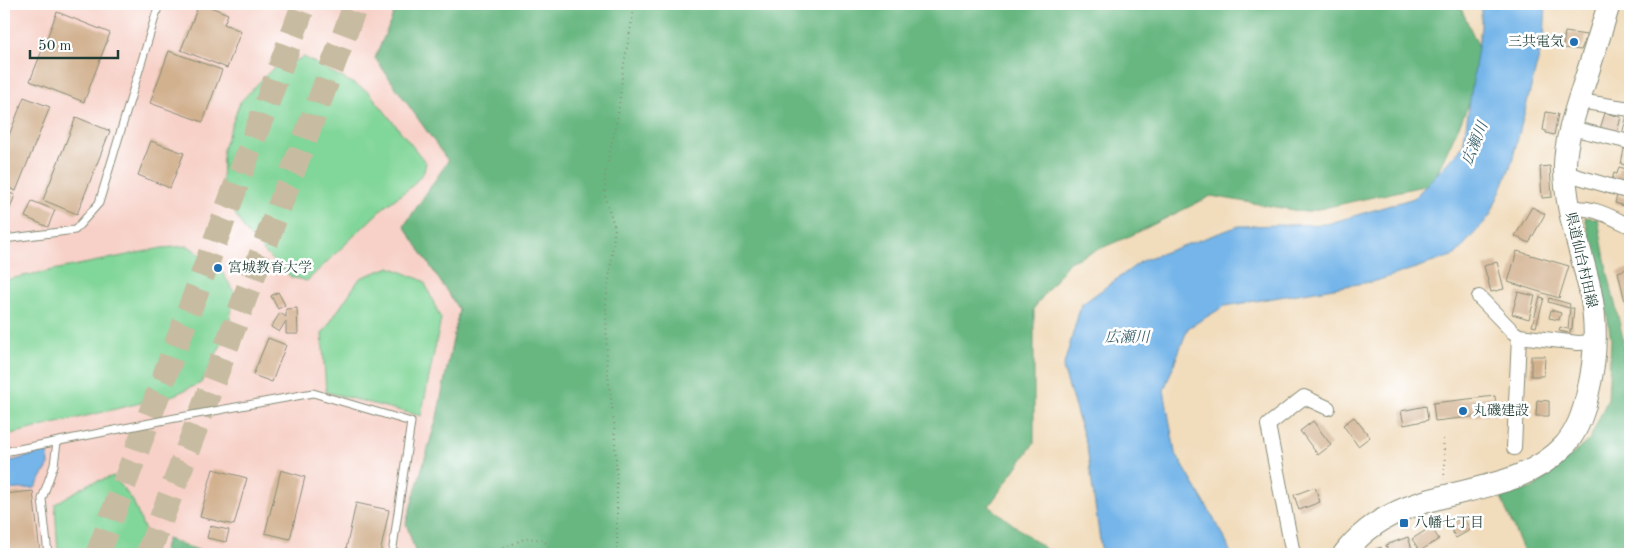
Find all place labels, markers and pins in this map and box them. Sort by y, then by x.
place label: 三共電気 [1508,34,1564,49]
marker: 三共電気 [1568,36,1580,48]
place label: 宮城教育大学 [228,260,312,275]
marker: 宮城教育大学 [212,262,224,274]
place label: 丸磯建設 [1473,403,1529,418]
marker: 丸磯建設 [1457,405,1469,417]
place label: 八幡七丁目 [1414,515,1484,530]
marker: 八幡七丁目 [1398,517,1410,529]

